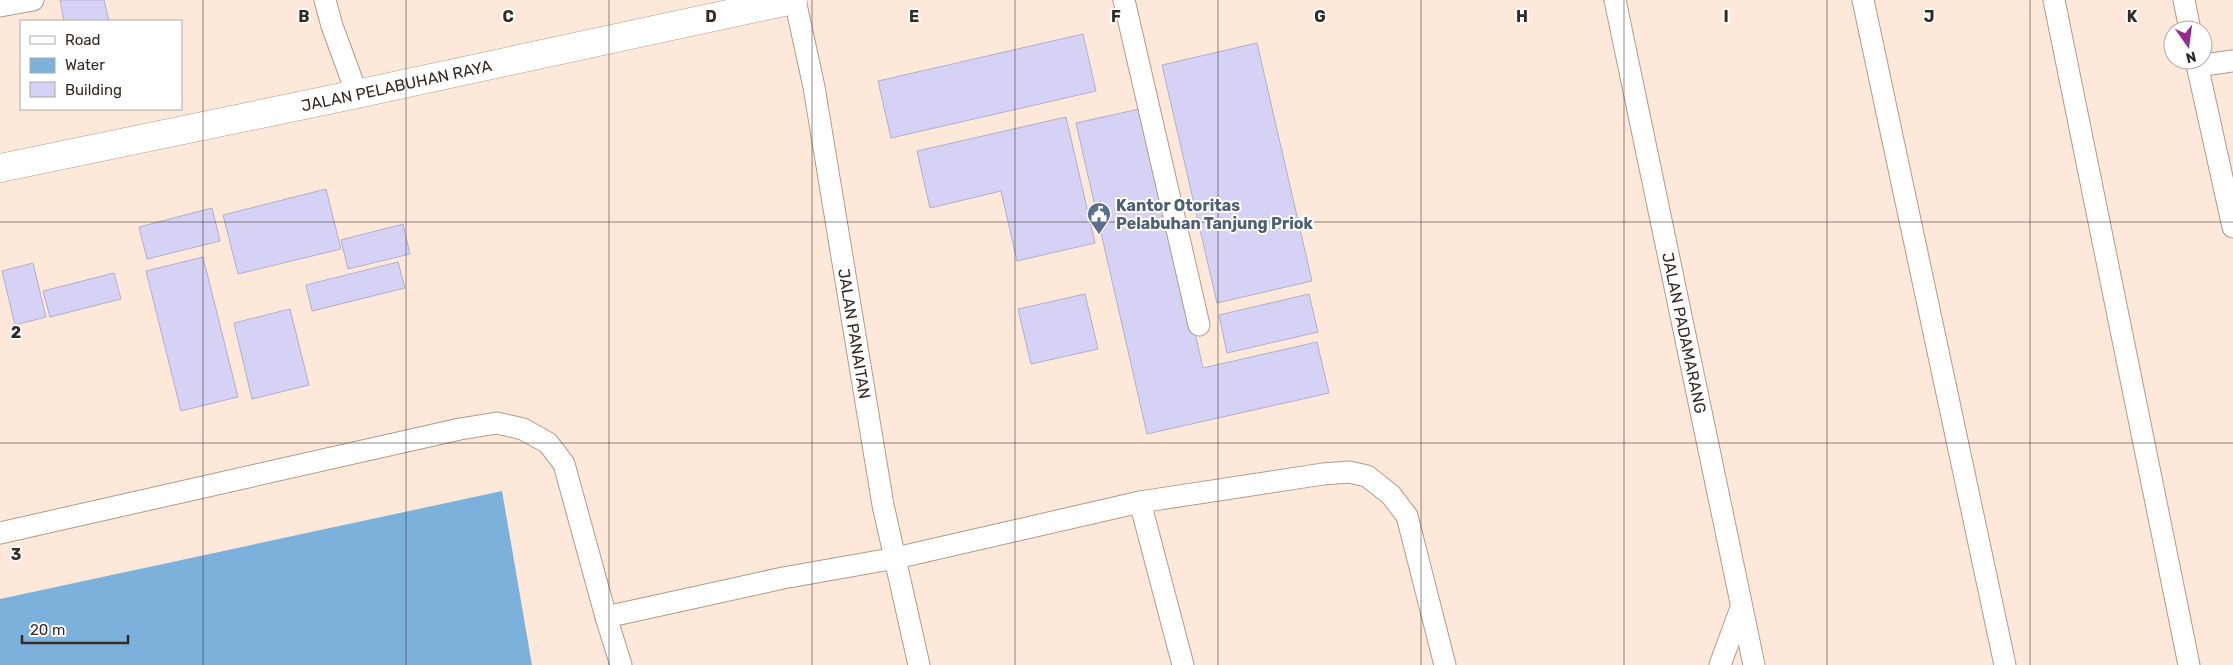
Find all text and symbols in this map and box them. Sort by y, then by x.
text: B [298,7,310,26]
text: C [502,7,514,26]
text: D [705,7,717,26]
text: E [909,7,919,26]
text: F [1111,7,1121,26]
text: G [1314,7,1326,26]
text: H [1516,7,1528,26]
text: I [1723,7,1729,26]
text: J [1924,7,1934,26]
text: K [2127,7,2138,26]
legend [20,20,182,110]
north arrow [2163,20,2213,70]
text: Road [65,31,101,49]
text: N [2184,48,2198,67]
text: Water [65,56,105,74]
street label: JALAN PELABUHAN RAYA [300,56,494,115]
text: Building [65,81,122,99]
place label: Kantor Otoritas Pelabuhan Tanjung Priok [1116,196,1314,233]
public building icon: Kantor Otoritas Pelabuhan Tanjung Priok [1086,201,1112,235]
street label: JALAN PADAMARANG [1658,251,1710,415]
street label: JALAN PANAITAN [834,267,874,400]
text: 2 [11,323,21,342]
text: 3 [11,545,21,564]
scale bar [22,612,129,644]
text: 20 m [30,621,65,639]

